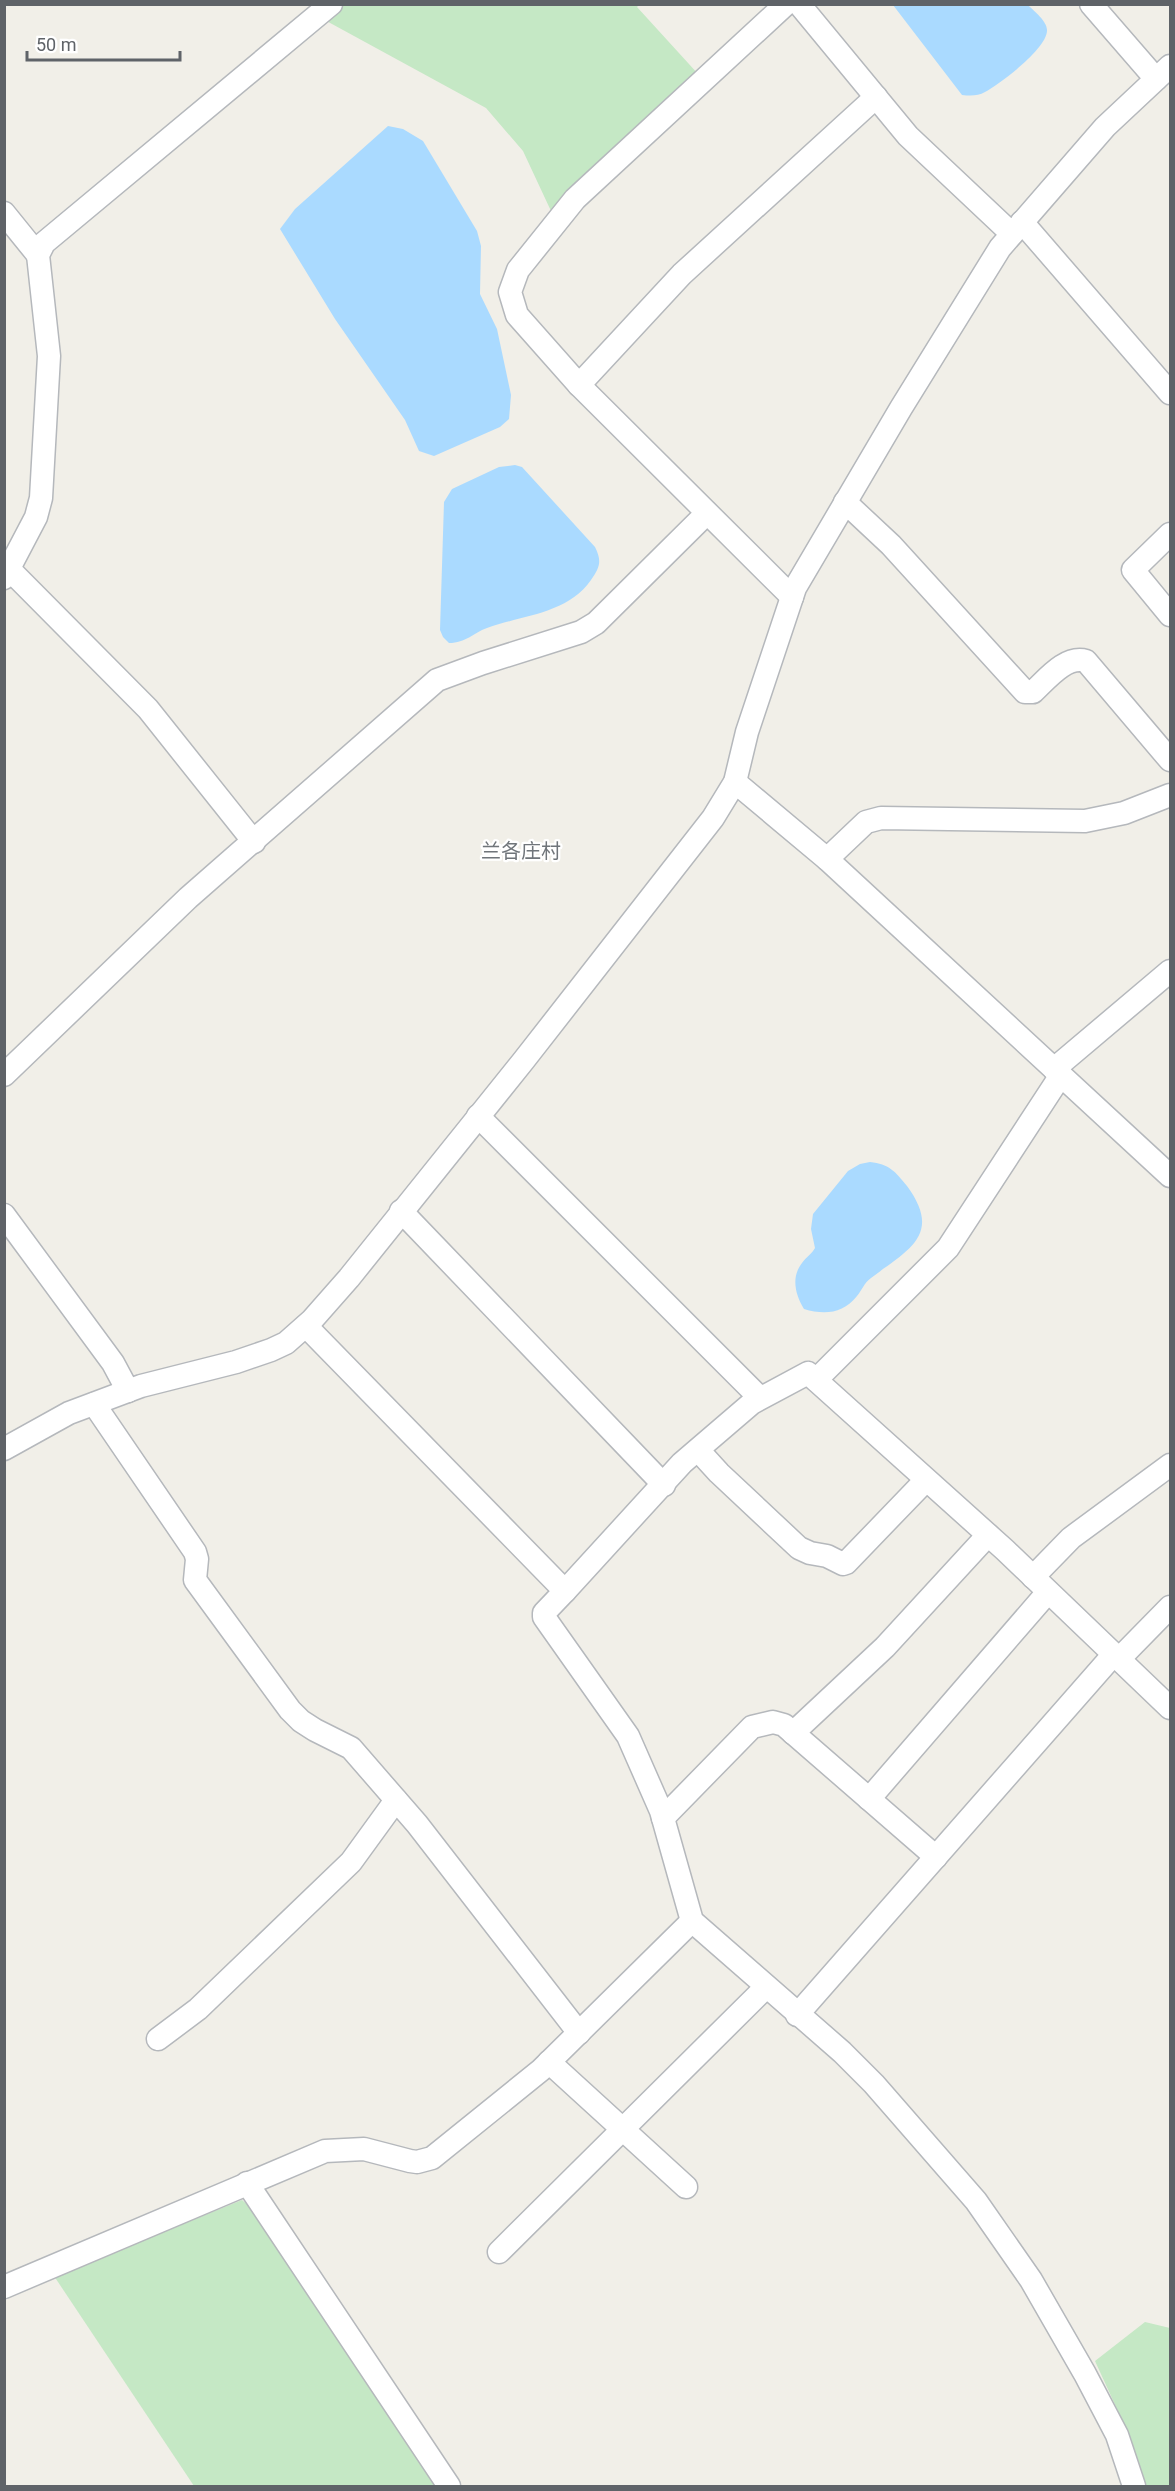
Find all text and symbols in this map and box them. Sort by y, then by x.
scale bar [27,24,180,62]
text: 50 m [36,34,76,55]
district label: 兰各庄村 [481,839,561,863]

